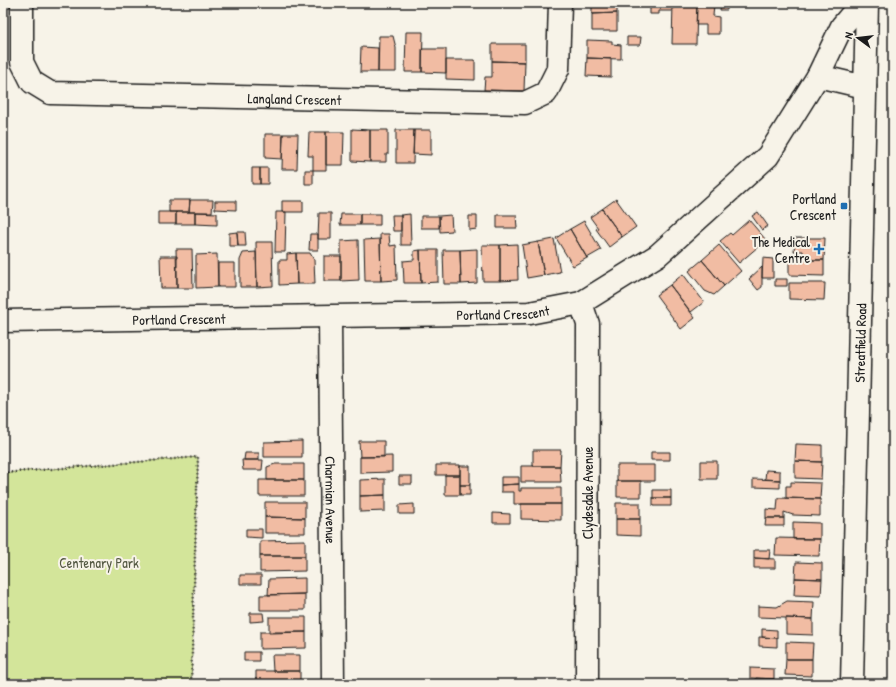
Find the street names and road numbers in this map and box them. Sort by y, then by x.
street label: Langland Crescent [247,88,342,109]
street label: Portland Crescent [456,300,551,324]
street label: Streatfield Road [849,303,870,383]
street label: Portland Crescent [132,308,226,329]
street label: Clydesdale Avenue [578,446,598,539]
street label: Charmian Avenue [322,456,341,544]

